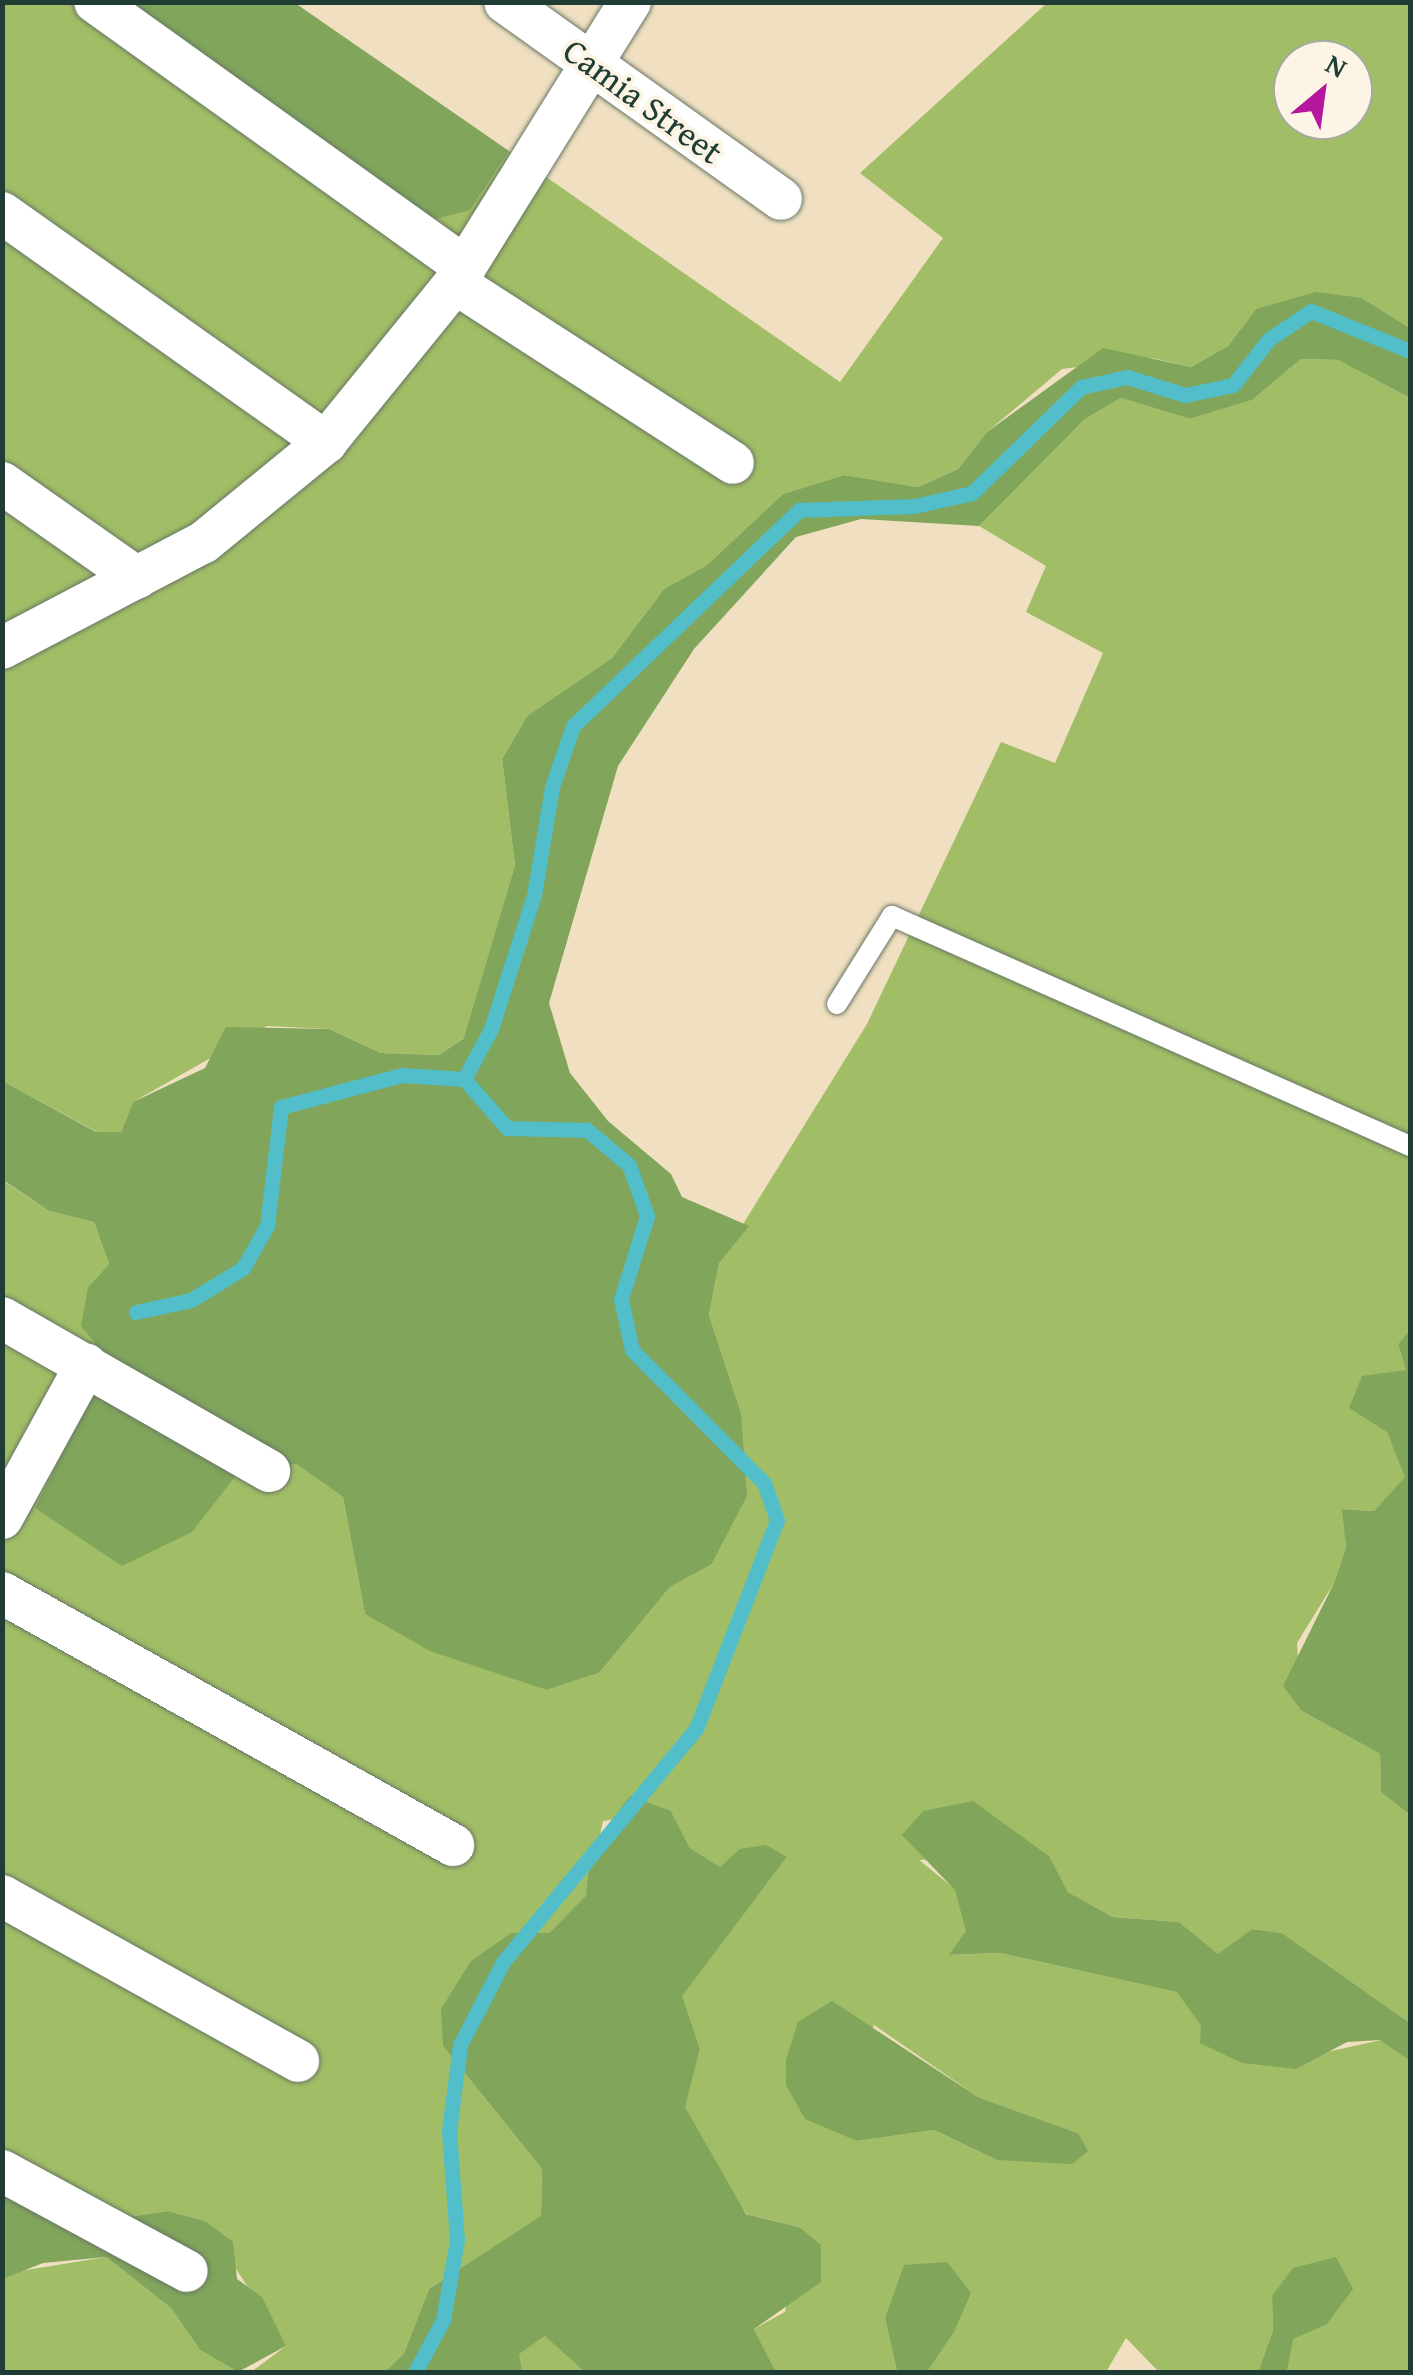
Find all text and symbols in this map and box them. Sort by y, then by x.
street label: Camia Street [555,29,731,173]
north arrow [1273,40,1373,140]
text: N [1319,43,1355,88]

